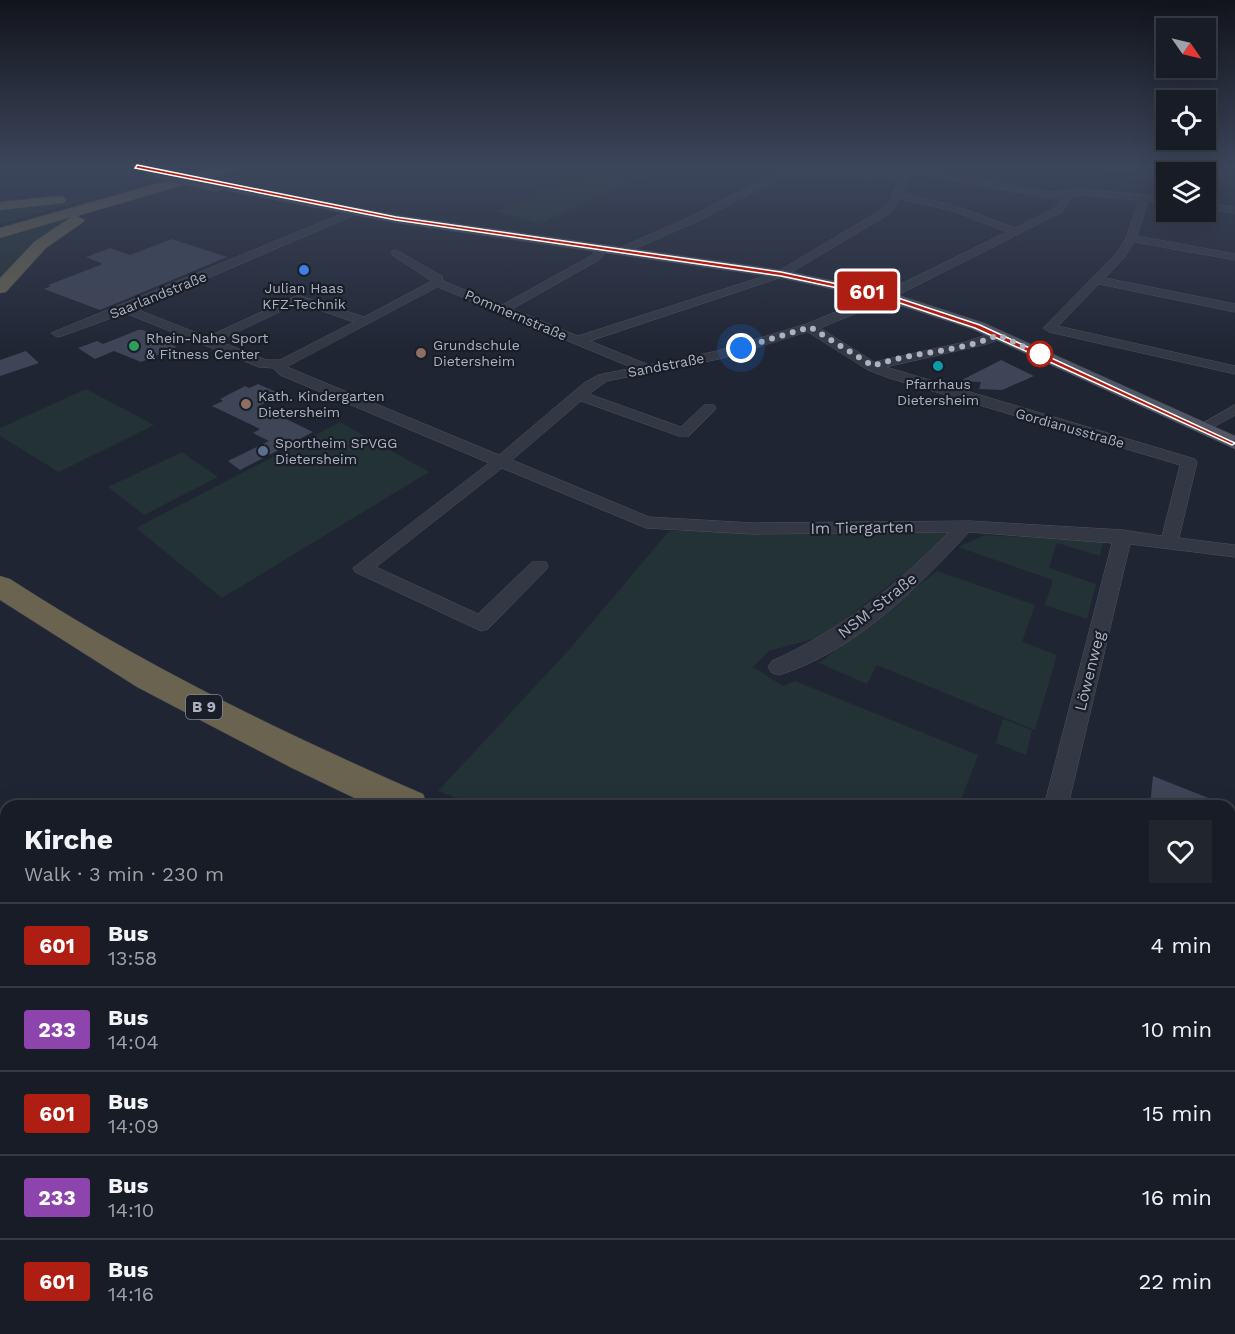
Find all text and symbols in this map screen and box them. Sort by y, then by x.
north arrow [1156,18,1216,78]
map controls [1156,18,1216,222]
button: locate [1156,90,1216,150]
button: layers [1156,162,1216,222]
marker: Julian Haas KFZ-Technik [297,263,311,277]
street label: Saarlandstraße [107,268,209,322]
line badge: 601 [832,272,902,310]
text: 601 [849,279,885,304]
place label: Julian Haas KFZ-Technik [262,280,346,312]
street label: Pommernstraße [463,286,569,344]
place label: Rhein-Nahe Sport & Fitness Center [146,330,269,362]
your location [726,333,756,363]
place label: Grundschule Dietersheim [433,337,520,369]
marker: Rhein-Nahe Sport & Fitness Center [127,339,141,353]
unlabelled marker [1027,341,1053,367]
marker: Grundschule Dietersheim [414,346,428,360]
street label: Sandstraße [626,350,706,380]
marker: Pfarrhaus Dietersheim [931,359,945,373]
place label: Pfarrhaus Dietersheim [897,376,979,408]
place label: Kath. Kindergarten Dietersheim [258,388,385,420]
marker: Kath. Kindergarten Dietersheim [239,397,253,411]
street label: Gordianusstraße [1014,405,1126,451]
place label: Sportheim SPVGG Dietersheim [275,435,397,467]
marker: Sportheim SPVGG Dietersheim [256,444,270,458]
street label: Im Tiergarten [810,517,914,538]
street label: NSM-Straße [834,569,921,642]
street label: Löwenweg [1070,629,1109,713]
road number: B 9 [186,695,222,719]
button: heart [1149,820,1212,883]
text: Kirche [24,823,113,856]
text: Walk · 3 min · 230 m [24,862,224,886]
text: Bus [108,921,148,946]
text: 601 [39,933,75,958]
text: 4 min [1151,933,1212,958]
text: 13:58 [108,946,157,970]
text: Bus [108,1005,148,1030]
text: 233 [38,1017,76,1042]
text: 10 min [1142,1017,1212,1042]
text: 14:04 [108,1030,159,1054]
text: Bus [108,1089,148,1114]
text: 601 [39,1101,75,1126]
text: 15 min [1143,1101,1212,1126]
text: 14:09 [108,1114,159,1138]
text: Bus [108,1173,148,1198]
text: 233 [38,1185,76,1210]
text: 16 min [1142,1185,1212,1210]
text: 14:10 [108,1198,154,1222]
text: Bus [108,1257,148,1282]
text: 601 [39,1269,75,1294]
text: 22 min [1138,1269,1212,1294]
text: 14:16 [108,1282,154,1306]

